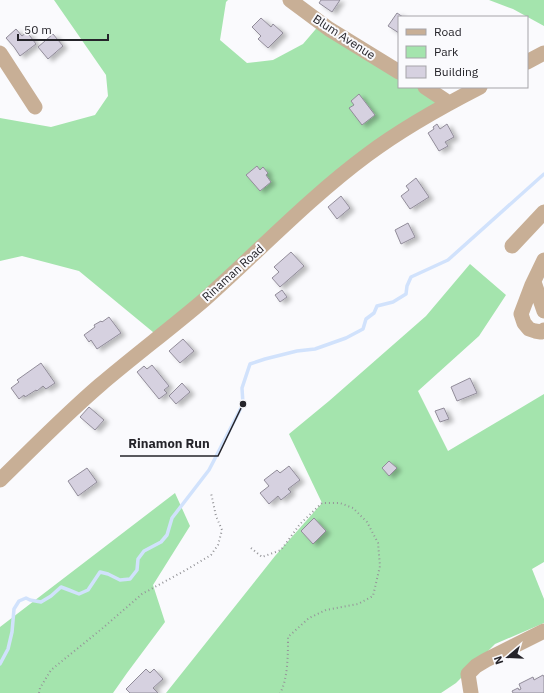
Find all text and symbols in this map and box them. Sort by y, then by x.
street label: Blum Avenue [310,11,379,63]
scale bar [18,16,108,42]
legend [398,16,528,88]
text: 50 m [24,22,52,37]
text: Road [434,24,462,39]
text: Park [434,44,459,59]
text: Building [434,64,479,79]
street label: Rinaman Road [199,241,267,304]
callout: Rinamon Run [120,431,218,456]
text: Rinamon Run [128,435,210,452]
north arrow [488,637,528,677]
text: N [491,654,506,666]

